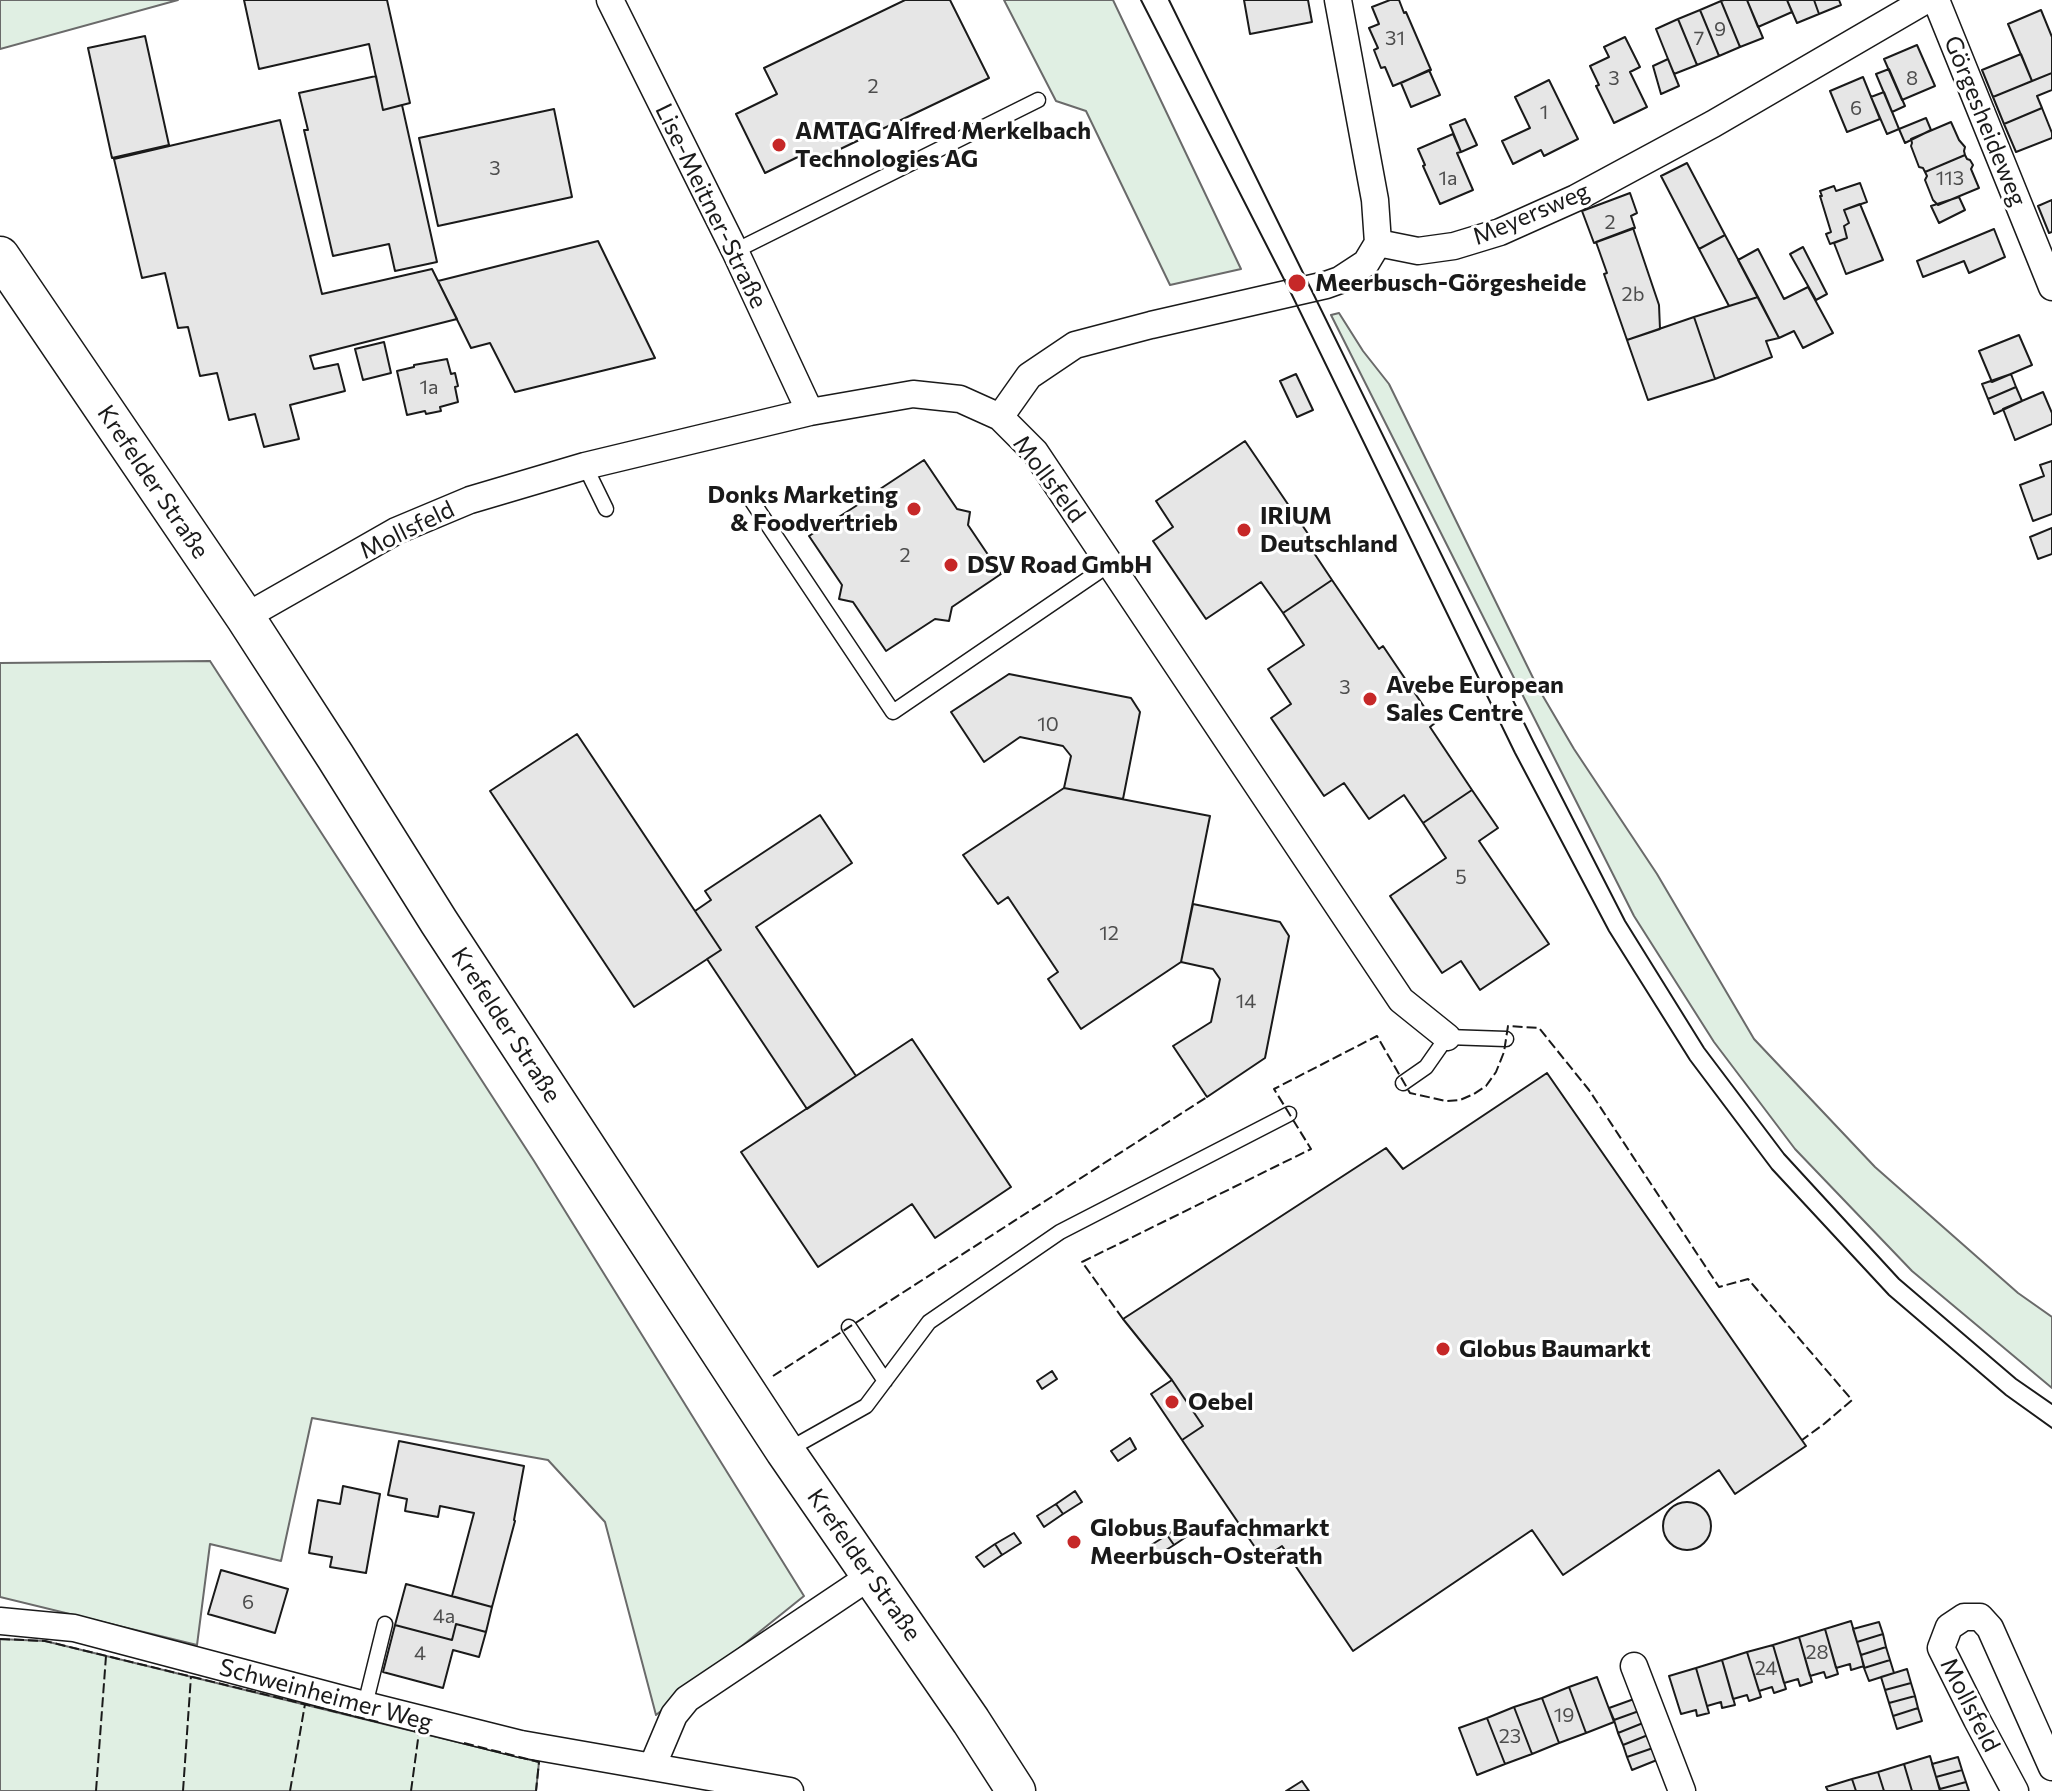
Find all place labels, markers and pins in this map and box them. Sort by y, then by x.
place label: AMTAG Alfred Merkelbach Technologies AG [795,117,1091,173]
marker: AMTAG Alfred Merkelbach Technologies AG [770,136,788,154]
place label: Meerbusch-Görgesheide [1315,269,1586,297]
marker: Meerbusch-Görgesheide [1286,272,1308,294]
place label: Donks Marketing & Foodvertrieb [708,481,898,537]
marker: Donks Marketing & Foodvertrieb [905,500,923,518]
place label: IRIUM Deutschland [1260,502,1398,558]
marker: IRIUM Deutschland [1235,521,1253,539]
place label: DSV Road GmbH [967,551,1152,579]
marker: DSV Road GmbH [942,556,960,574]
place label: Avebe European Sales Centre [1386,671,1564,727]
marker: Avebe European Sales Centre [1361,690,1379,708]
place label: Globus Baumarkt [1459,1335,1651,1363]
marker: Globus Baumarkt [1434,1340,1452,1358]
place label: Oebel [1188,1388,1254,1416]
marker: Oebel [1163,1393,1181,1411]
place label: Globus Baufachmarkt Meerbusch-Osterath [1090,1514,1329,1570]
marker: Globus Baufachmarkt Meerbusch-Osterath [1065,1533,1083,1551]

